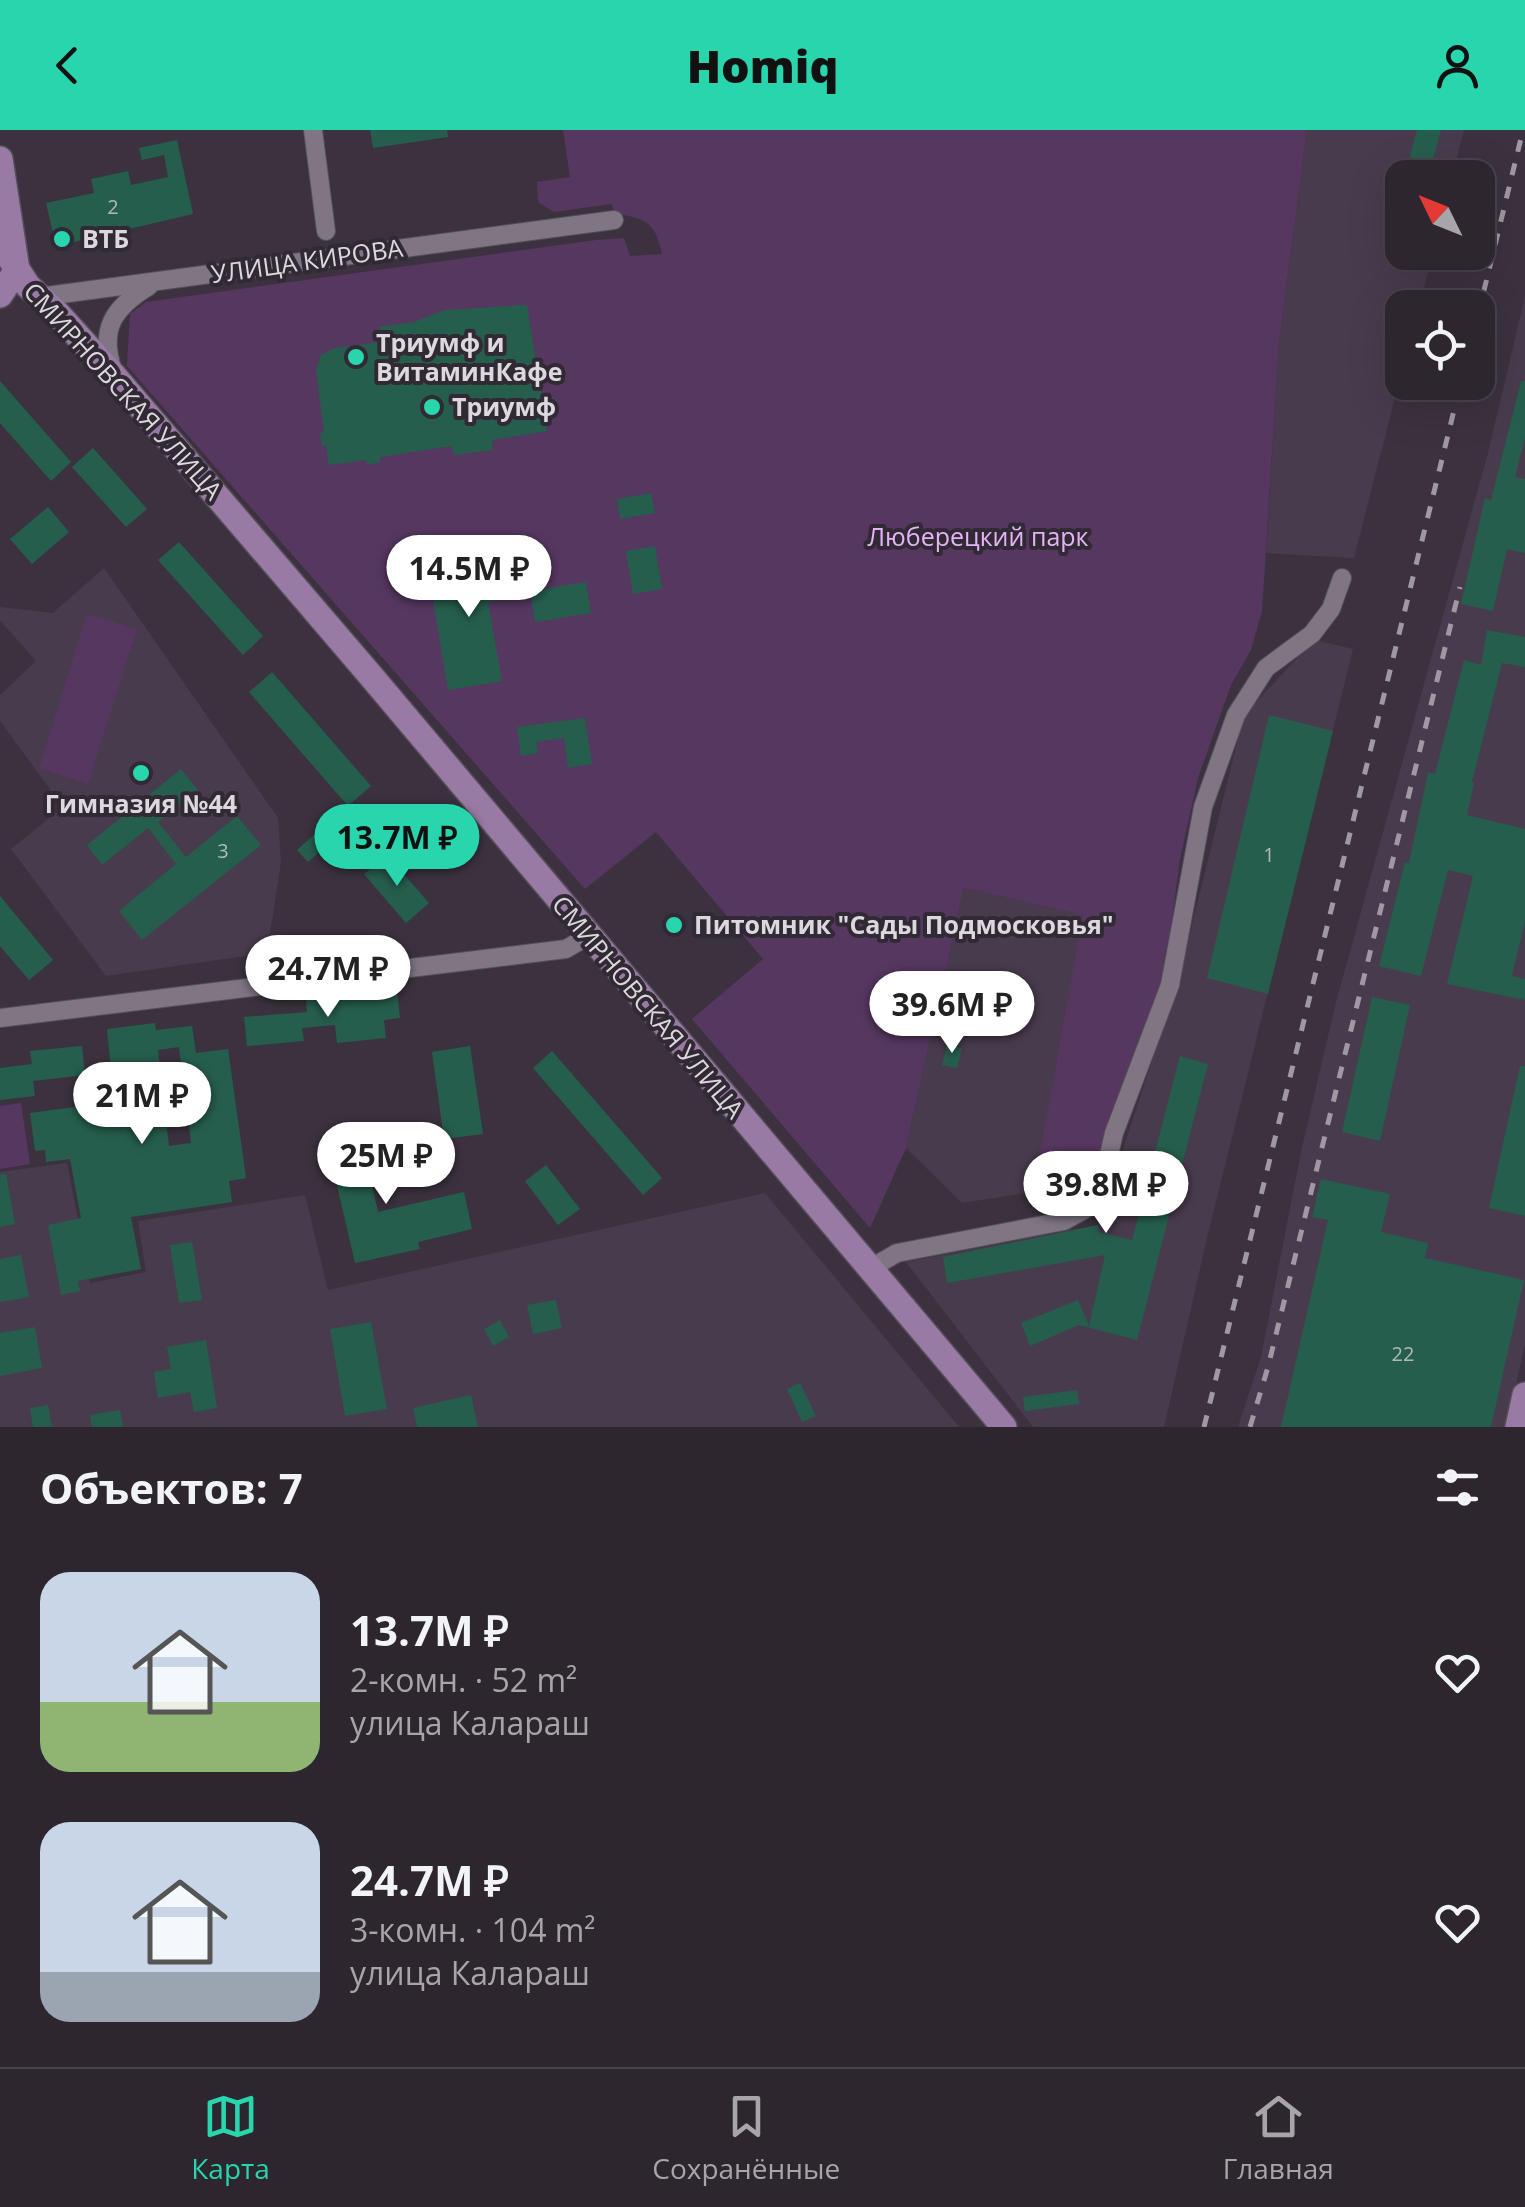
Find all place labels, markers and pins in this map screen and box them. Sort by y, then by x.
place label: ВТБ [82,221,129,255]
marker: ВТБ [51,228,73,250]
place label: Триумф и ВитаминКафе [376,325,562,388]
marker: Триумф и ВитаминКафе [345,346,367,368]
place label: Триумф [452,389,556,423]
marker: Триумф [421,396,443,418]
pin: 14.5M ₽ [377,535,561,620]
marker: Гимназия №44 [130,762,152,784]
place label: Гимназия №44 [45,786,237,820]
pin: 13.7M ₽ [305,804,489,889]
place label: Питомник "Сады Подмосковья" [694,907,1114,941]
marker: Питомник "Сады Подмосковья" [663,914,685,936]
pin: 24.7M ₽ [236,935,420,1020]
pin: 39.6M ₽ [860,971,1044,1056]
pin: 21M ₽ [72,1062,212,1147]
pin: 25M ₽ [316,1122,456,1207]
pin: 39.8M ₽ [1014,1151,1198,1236]

